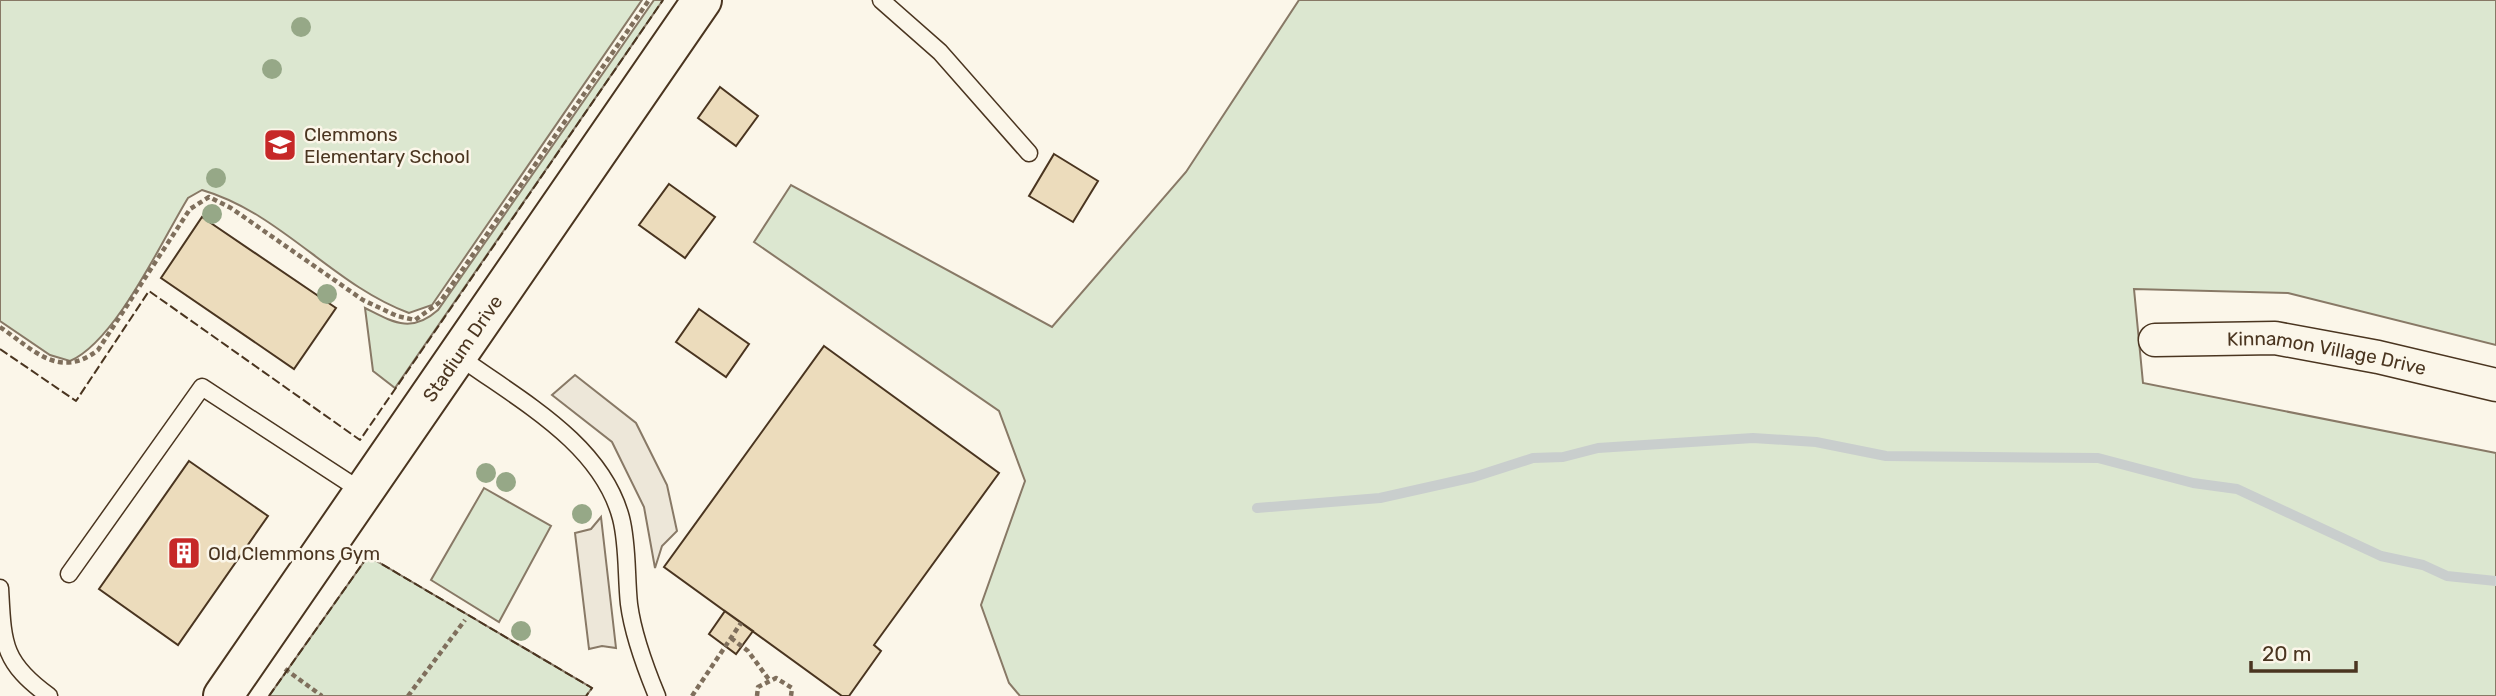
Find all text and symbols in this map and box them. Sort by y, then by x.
place label: Clemmons Elementary School [304,123,470,168]
school or university icon: Clemmons Elementary School [261,126,299,164]
street label: Stadium Drive [417,291,507,406]
street label: Kinnamon Village Drive [2227,326,2429,380]
building icon: Old Clemmons Gym [165,534,203,572]
place label: Old Clemmons Gym [208,542,380,565]
scale bar [2251,630,2356,674]
text: 20 m [2262,641,2311,666]

